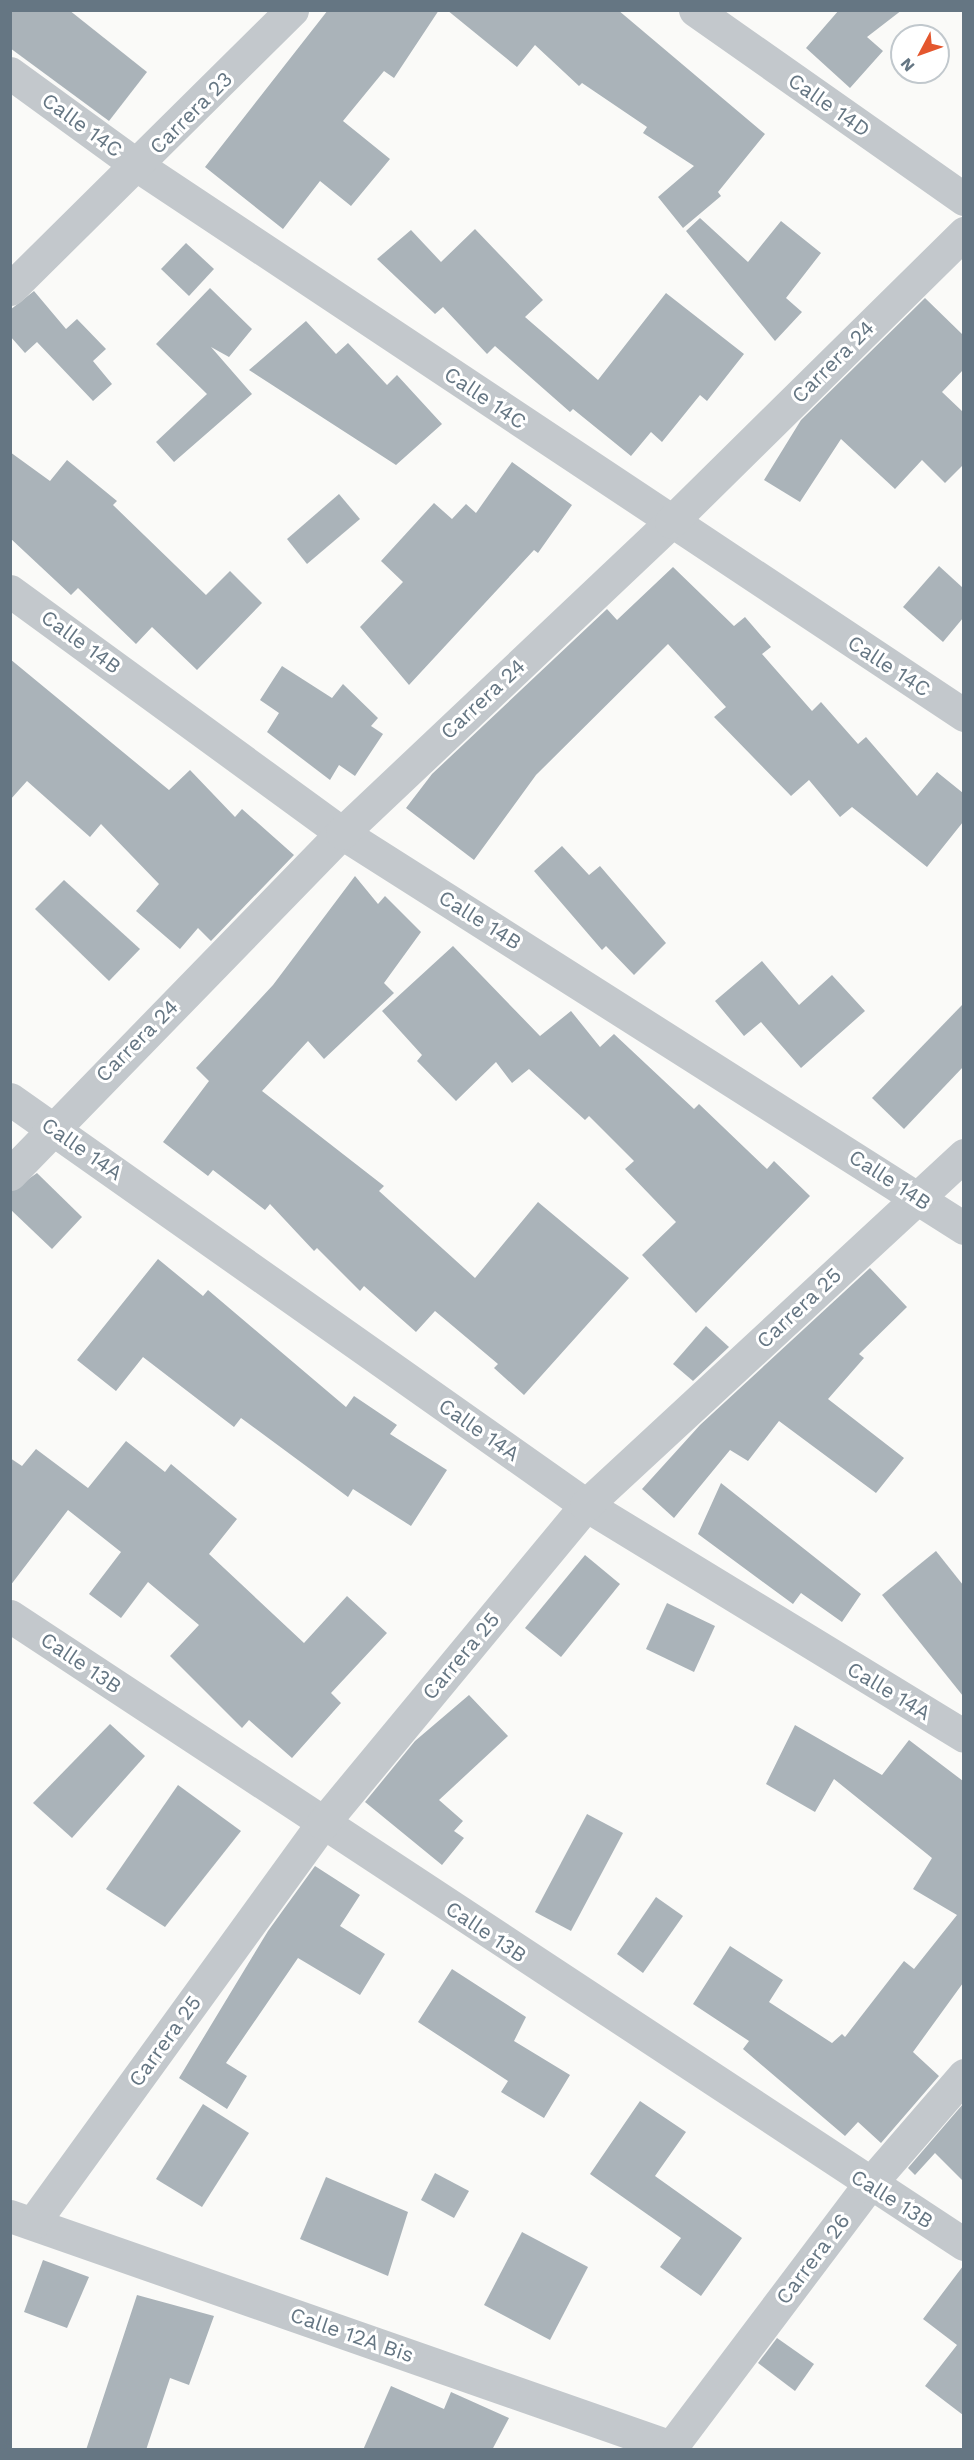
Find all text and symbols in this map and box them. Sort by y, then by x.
north arrow [890,24,950,84]
text: N [896,54,919,76]
street label: Carrera 23 [144,66,238,160]
street label: Calle 14D [783,68,875,142]
street label: Calle 14C [37,87,127,163]
street label: Carrera 24 [786,315,880,409]
street label: Calle 14C [439,361,531,435]
street label: Calle 14B [36,604,126,680]
street label: Calle 14C [843,630,935,702]
street label: Carrera 24 [435,653,531,745]
street label: Calle 14B [434,885,526,955]
street label: Carrera 24 [90,994,184,1088]
street label: Calle 14A [37,1112,127,1186]
street label: Calle 14B [844,1144,936,1216]
street label: Carrera 25 [751,1262,847,1354]
street label: Calle 14A [434,1393,524,1467]
street label: Carrera 25 [417,1607,505,1705]
street label: Calle 13B [36,1627,126,1699]
street label: Calle 14A [843,1656,935,1726]
street label: Calle 13B [441,1896,531,1968]
street label: Carrera 25 [123,1990,207,2092]
street label: Calle 13B [846,2164,938,2234]
street label: Carrera 26 [771,2208,855,2310]
street label: Calle 12A Bis [286,2302,418,2368]

